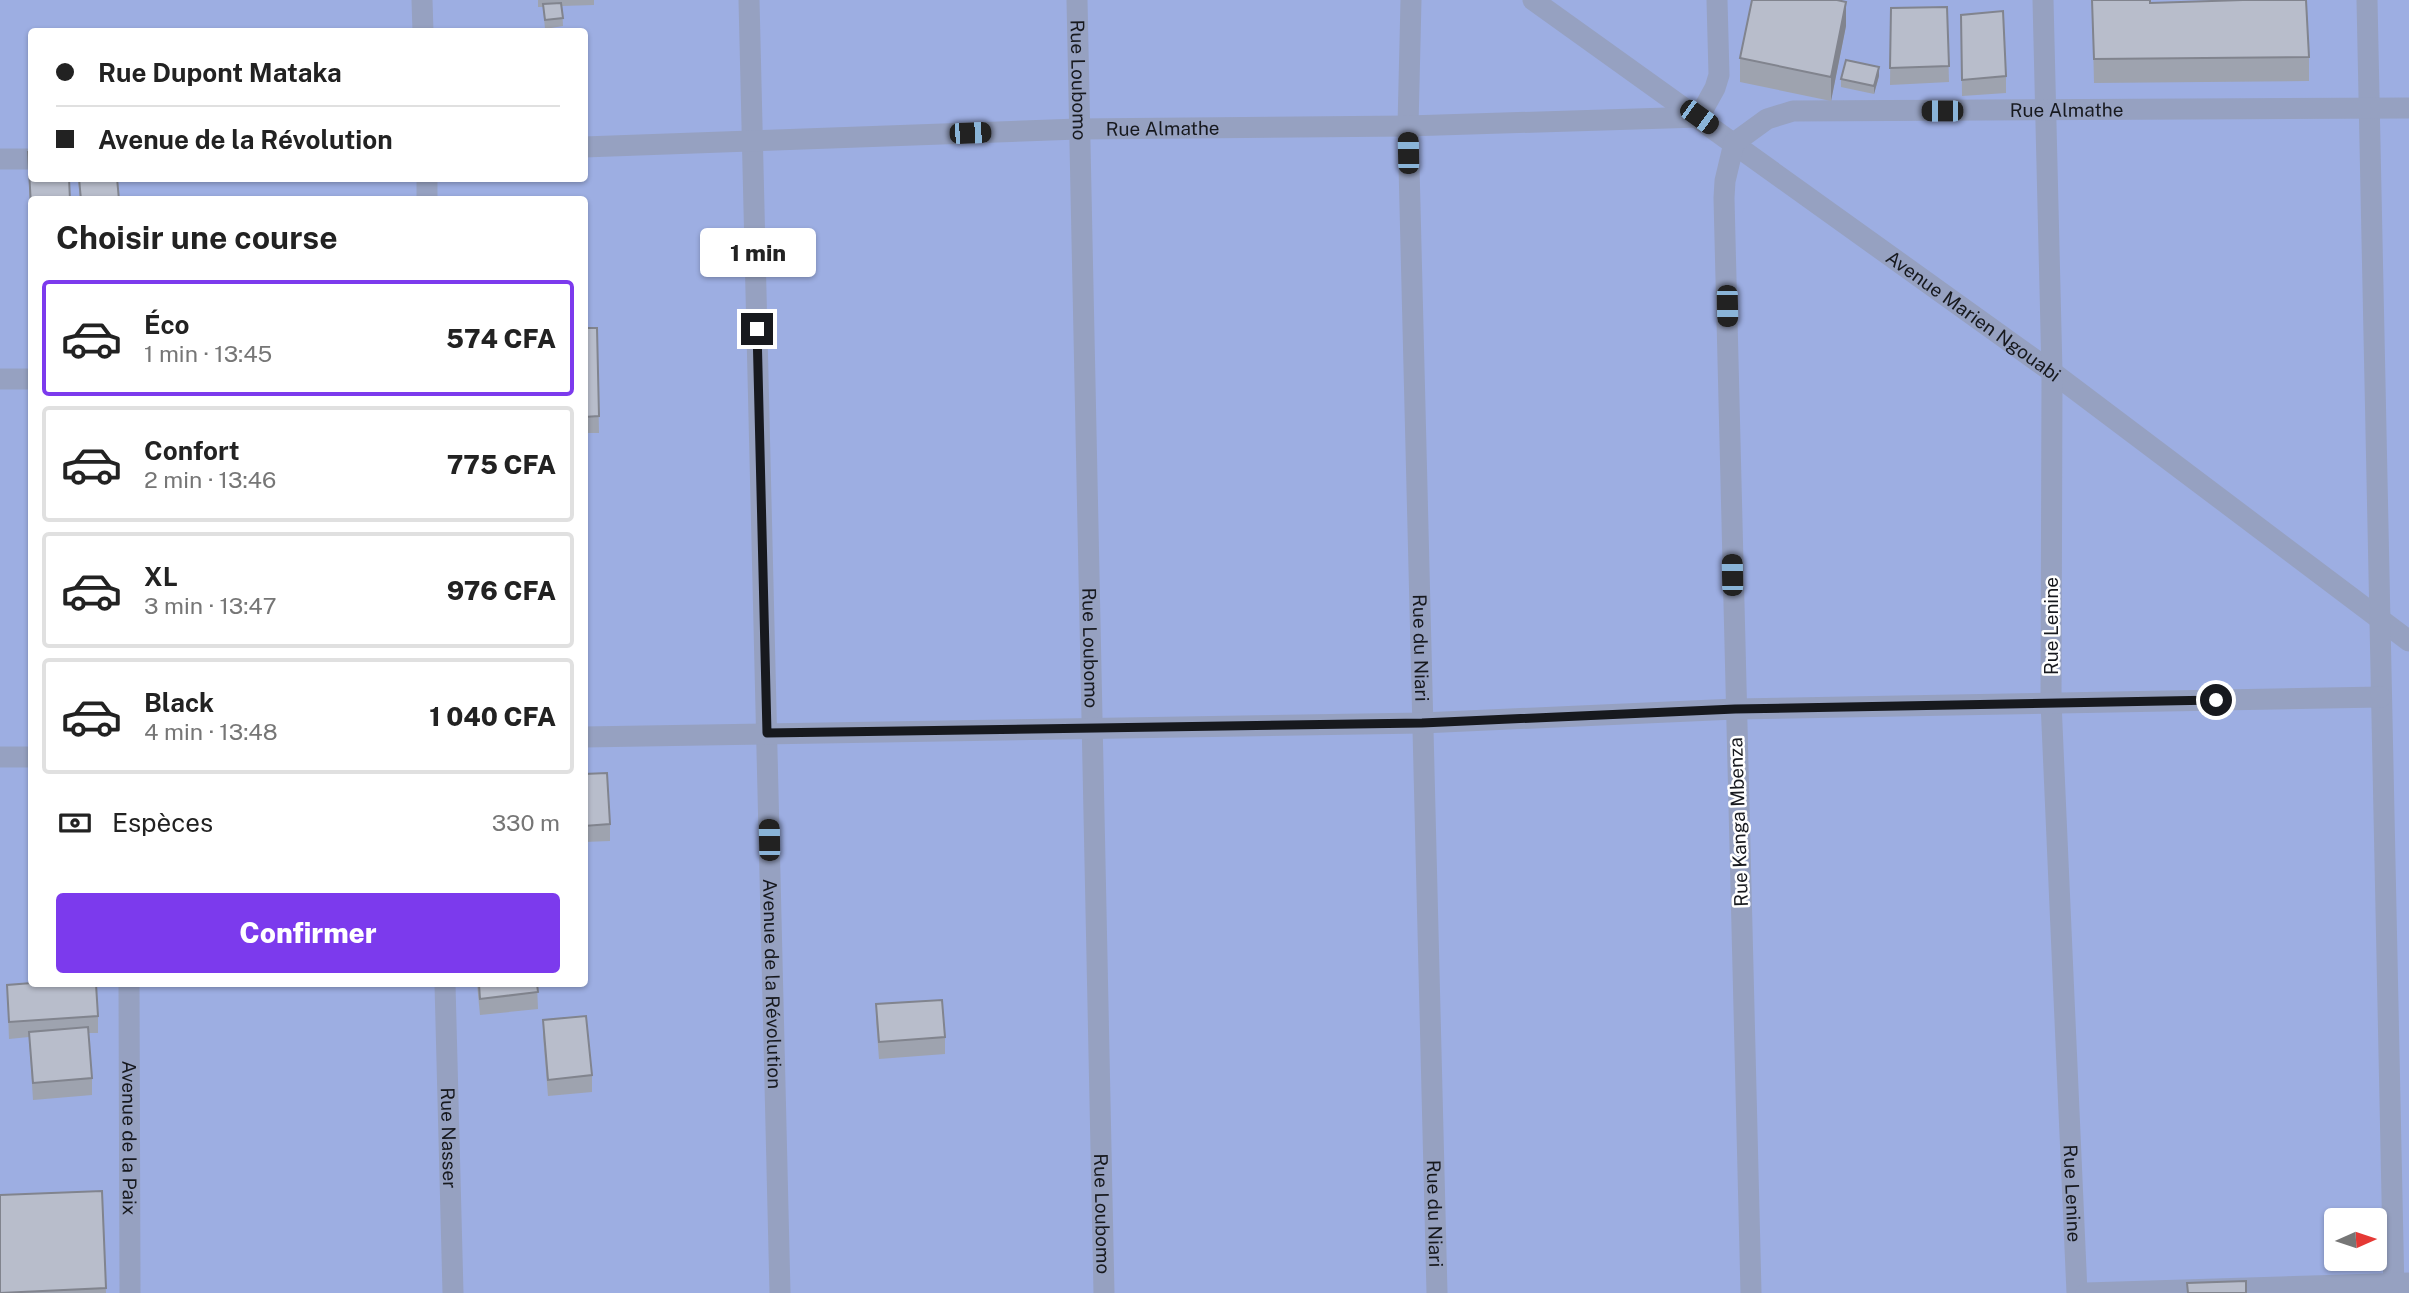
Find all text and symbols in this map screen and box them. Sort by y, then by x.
street label: Rue Loubomo [1066,19,1091,141]
text: Rue Dupont Mataka [98,57,342,88]
car [1676,96,1723,138]
street label: Rue Almathe [2010,98,2124,121]
car [1922,101,1964,122]
street label: Rue Almathe [1106,117,1220,140]
car [949,122,992,144]
text: Avenue de la Révolution [98,124,393,155]
car [1398,132,1419,174]
text: Choisir une course [56,219,338,256]
callout: 1 min [699,228,815,276]
text: 1 min [730,239,786,266]
street label: Avenue Marien Ngouabi [1882,246,2065,386]
car [1717,285,1738,327]
icon: car [60,307,123,370]
text: Éco [144,309,190,340]
route end [741,313,773,345]
text: 574 CFA [446,323,556,354]
text: 1 min · 13:45 [144,340,272,367]
icon: car [60,433,123,496]
text: Confort [144,435,240,466]
text: 775 CFA [447,449,556,480]
text: 2 min · 13:46 [144,466,276,493]
car [1722,554,1743,596]
icon: car [60,559,123,622]
text: XL [144,561,178,592]
text: 976 CFA [447,575,556,606]
street label: Rue Lenine [2040,577,2062,675]
street label: Rue Loubomo [1078,587,1103,708]
text: 3 min · 13:47 [144,592,277,619]
street label: Rue du Niari [1409,594,1433,702]
route start [2200,684,2232,716]
icon: car [60,685,123,748]
text: Black [144,687,214,718]
text: 1 040 CFA [429,701,556,732]
text: 4 min · 13:48 [144,718,278,745]
street label: Rue Kanga Mbenza [1724,737,1752,907]
icon: cash [56,804,94,842]
text: Espèces [112,807,213,838]
text: 330 m [492,809,560,836]
car [759,819,780,861]
street label: Avenue de la Révolution [759,878,786,1089]
button: Confirmer [56,893,560,973]
street label: Avenue de la Paix [118,1061,141,1216]
street label: Rue Nasser [437,1087,461,1189]
street label: Rue Lenine [2059,1144,2086,1243]
street label: Rue Loubomo [1090,1153,1115,1274]
street label: Rue du Niari [1423,1160,1447,1268]
north arrow [2324,1208,2387,1270]
map controls [2324,1208,2387,1271]

